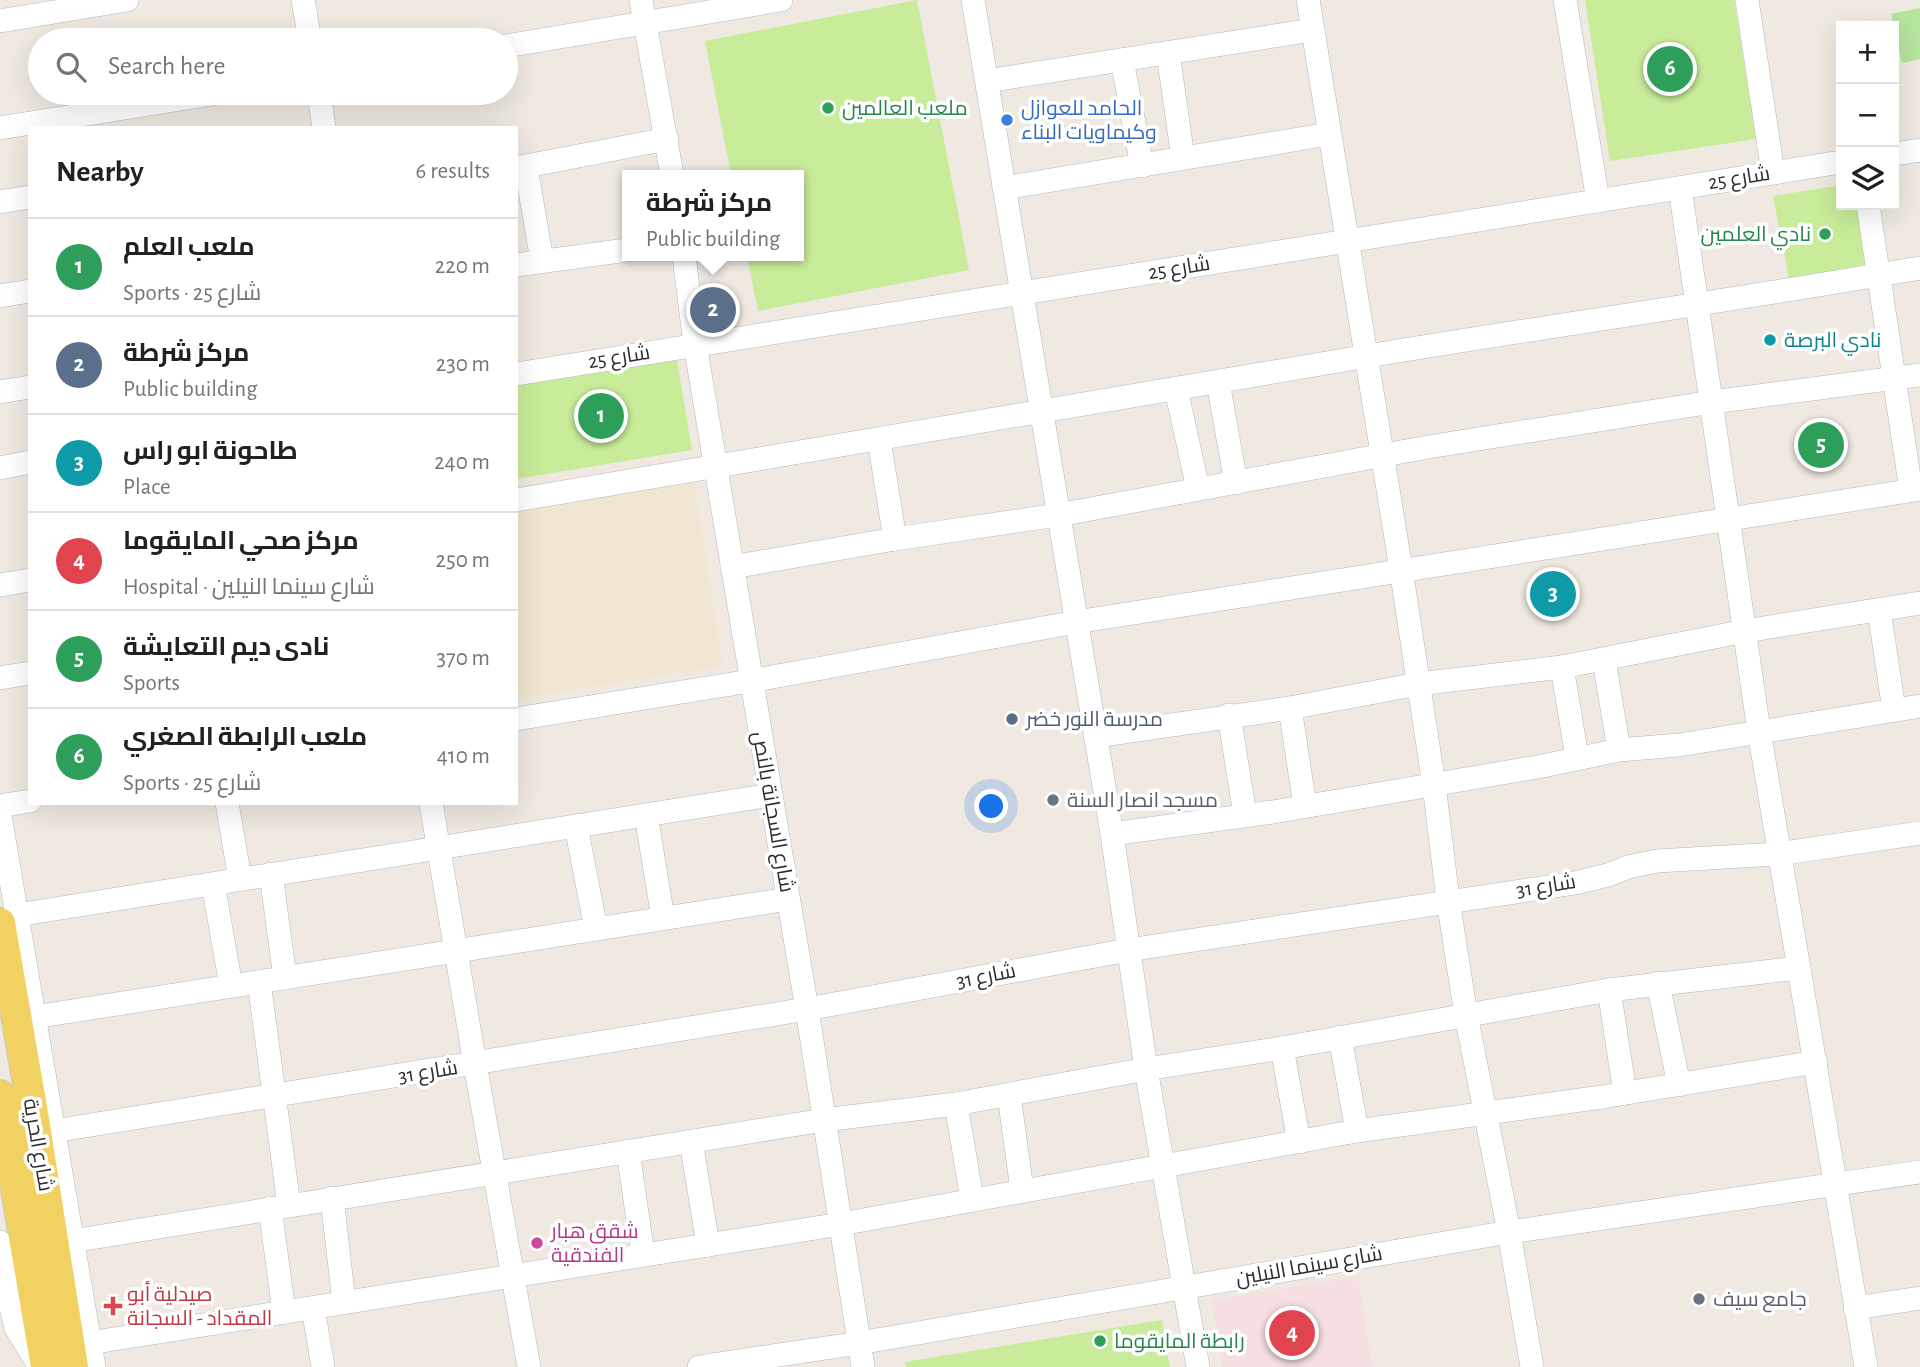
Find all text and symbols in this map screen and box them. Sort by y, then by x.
map controls [1836,21,1899,210]
button: + [1836,21,1899,84]
search box [28,28,518,105]
pin: 6 [1647,43,1693,95]
icon: search [52,48,90,86]
text: Search here [108,53,226,79]
button: − [1836,84,1899,147]
place label: ملعب العالمين [842,98,968,121]
place label: الحامد للعوازل وكيماويات البناء [1021,98,1157,144]
marker: ملعب العالمين [820,100,836,116]
marker: الحامد للعوازل وكيماويات البناء [999,112,1015,128]
button: layers [1836,147,1899,210]
text: Nearby [56,157,144,187]
text: 6 results [416,160,490,183]
street label: شارع 25 [1706,163,1772,196]
popup [622,170,804,261]
text: مركز شرطة [646,190,772,216]
place label: نادي العلمين [1701,224,1811,250]
marker: نادي العلمين [1817,226,1833,242]
text: Public building [646,228,780,251]
text: ملعب العلم [123,234,255,260]
street label: شارع 25 [1146,253,1212,286]
text: 1 [75,255,83,278]
text: 220 m [435,255,490,278]
text: Sports · شارع 25 [123,282,261,305]
pin: 2 [690,284,736,336]
place label: نادي البرصة [1784,330,1881,356]
marker: نادي البرصة [1762,332,1778,348]
text: مركز شرطة [123,340,249,366]
street label: شارع 25 [586,342,652,375]
text: 2 [74,353,84,376]
text: 230 m [436,353,490,376]
text: Public building [123,378,257,401]
pin: 1 [578,390,624,442]
pin: 5 [1798,419,1844,471]
text: طاحونة ابو راس [123,438,298,464]
text: 3 [74,451,84,474]
text: 240 m [434,451,490,474]
text: Place [123,476,171,499]
text: مركز صحي المايقوما [123,528,359,554]
text: 4 [73,549,85,572]
text: 250 m [436,549,490,572]
pin: 3 [1530,568,1576,620]
text: Hospital · شارع سينما النيلين [123,576,375,599]
text: نادى ديم التعايشة [123,634,329,660]
text: 5 [74,647,84,670]
text: 370 m [437,647,490,670]
text: Sports [123,672,180,695]
place label: مدرسة النور خضر [1025,709,1163,731]
marker: مدرسة النور خضر [1004,711,1020,727]
text: ملعب الرابطة الصغري [123,724,367,750]
street label: شارع السجانة بالنص [746,730,798,895]
text: 6 [73,745,85,768]
text: 410 m [437,745,490,768]
text: Sports · شارع 25 [123,772,261,795]
your location [974,789,1008,823]
place label: مسجد انصار السنة [1067,790,1218,812]
marker: مسجد انصار السنة [1045,792,1061,808]
street label: شارع 31 [1515,871,1578,904]
street label: شارع 31 [955,960,1018,995]
street label: شارع 31 [397,1057,460,1090]
street label: شارع الحرية [17,1097,56,1194]
place label: شقق هبار الفندقية [550,1221,639,1266]
marker: شقق هبار الفندقية [529,1235,545,1251]
street label: شارع سينما النيلين [1234,1243,1385,1292]
place label: صيدلية أبو المقداد - السجانة [127,1281,273,1329]
place label: جامع سيف [1713,1289,1807,1313]
marker: جامع سيف [1691,1291,1707,1307]
marker: صيدلية أبو المقداد - السجانة [105,1298,121,1314]
pin: 4 [1269,1307,1315,1359]
place label: رابطة المايقوما [1114,1331,1245,1353]
marker: رابطة المايقوما [1092,1333,1108,1349]

